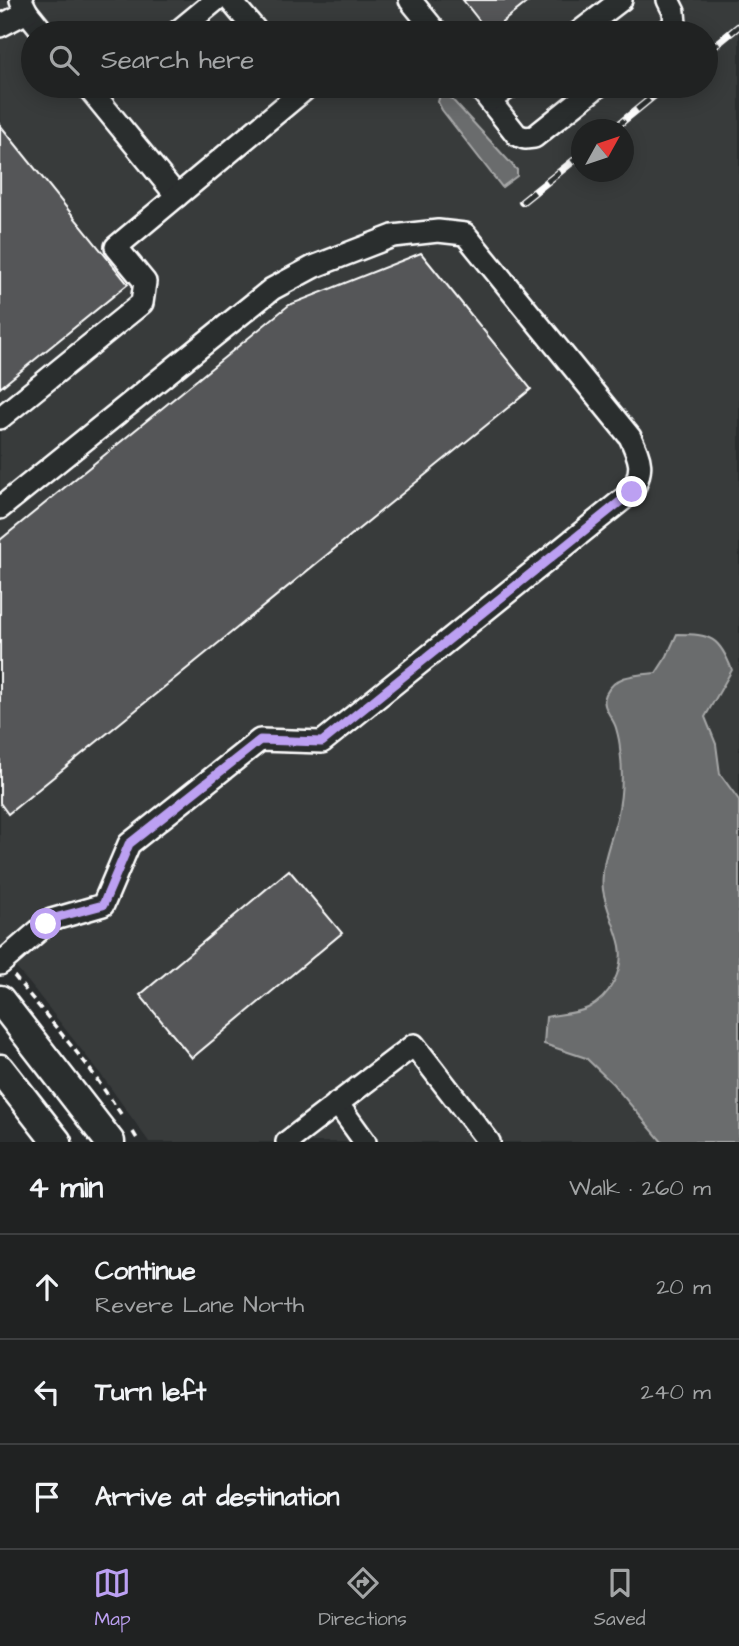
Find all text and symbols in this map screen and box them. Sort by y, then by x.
search box [21,21,718,98]
icon: search [45,41,83,79]
text: Search here [101,42,254,78]
north arrow [571,119,634,182]
route end [616,476,647,507]
route start [30,908,61,939]
text: 4 min [28,1167,103,1209]
text: Walk · 260 m [569,1172,711,1204]
text: Continue [95,1253,196,1289]
icon: ahead [28,1268,66,1306]
text: 20 m [656,1271,711,1303]
text: Revere Lane North [95,1289,304,1321]
icon: left [28,1373,66,1411]
text: Turn left [95,1374,206,1410]
text: 240 m [641,1376,711,1408]
icon: arrive [28,1478,66,1516]
text: Arrive at destination [95,1479,340,1515]
tab: Map [93,1564,131,1633]
tab: Directions [318,1564,407,1633]
tab: Saved [594,1564,645,1633]

